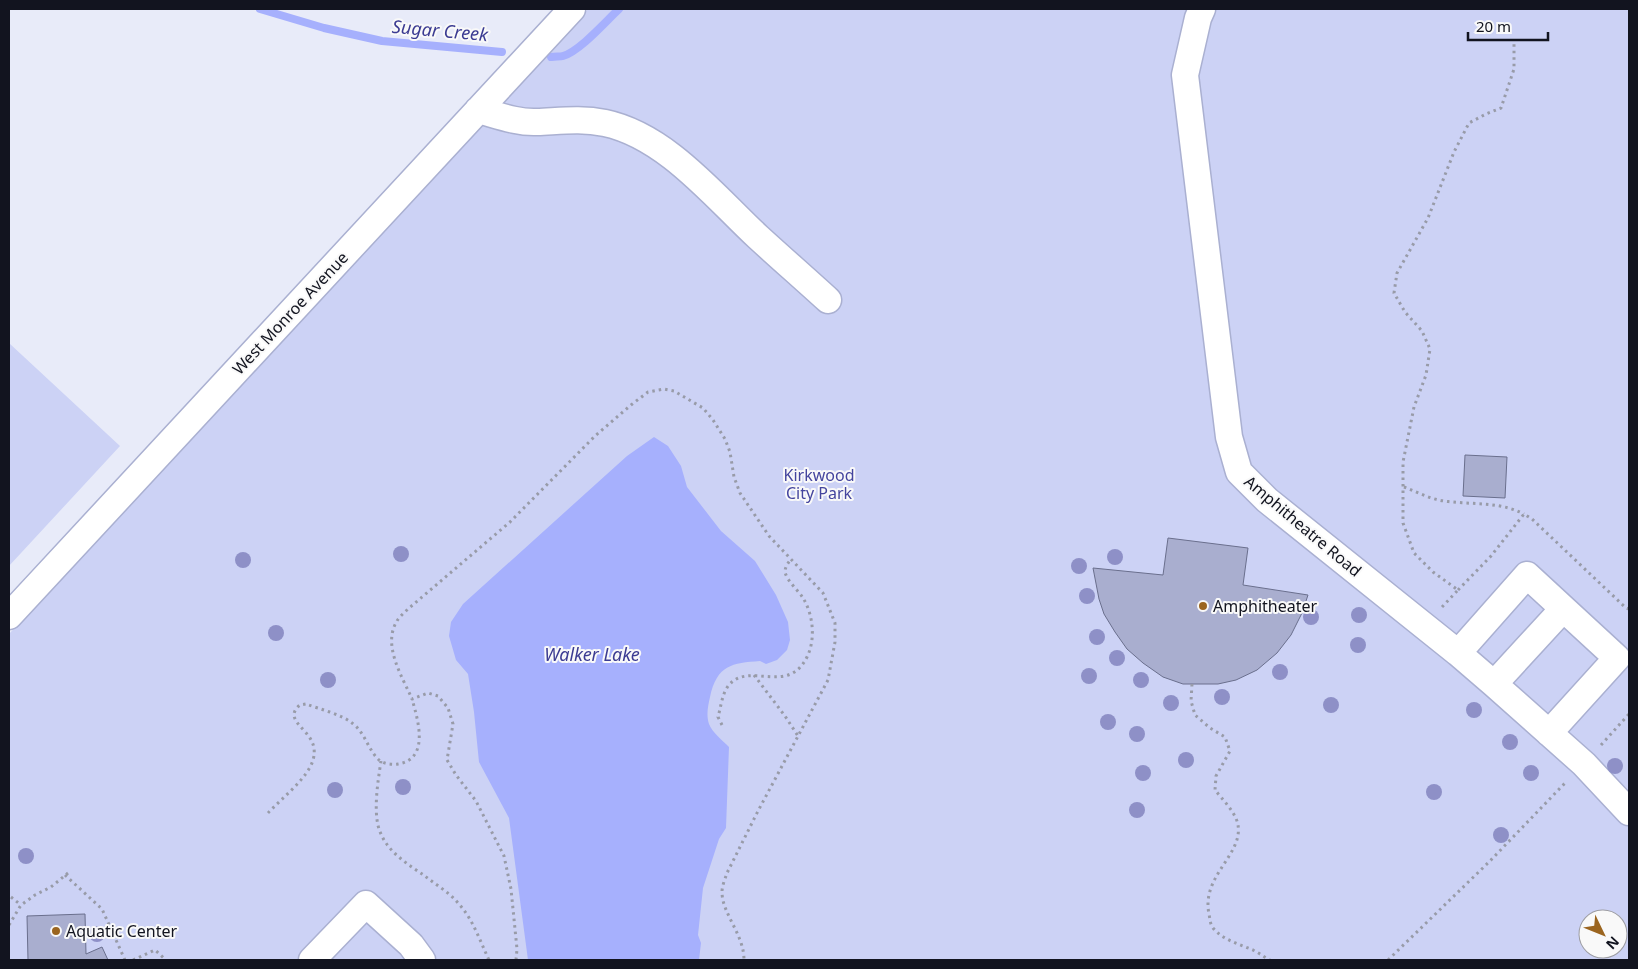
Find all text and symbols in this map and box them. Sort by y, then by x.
scale bar [1468,10,1548,42]
water label: Sugar Creek [391,14,490,46]
text: 20 m [1476,16,1511,36]
street label: West Monroe Avenue [227,247,353,379]
park label: Kirkwood City Park [784,464,854,504]
street label: Amphitheatre Road [1240,471,1366,581]
place label: Amphitheater [1213,595,1318,617]
marker: Amphitheater [1197,600,1209,612]
water label: Walker Lake [544,642,640,666]
north arrow [1578,909,1628,959]
place label: Aquatic Center [66,920,177,942]
marker: Aquatic Center [50,925,62,937]
text: N [1602,933,1624,954]

